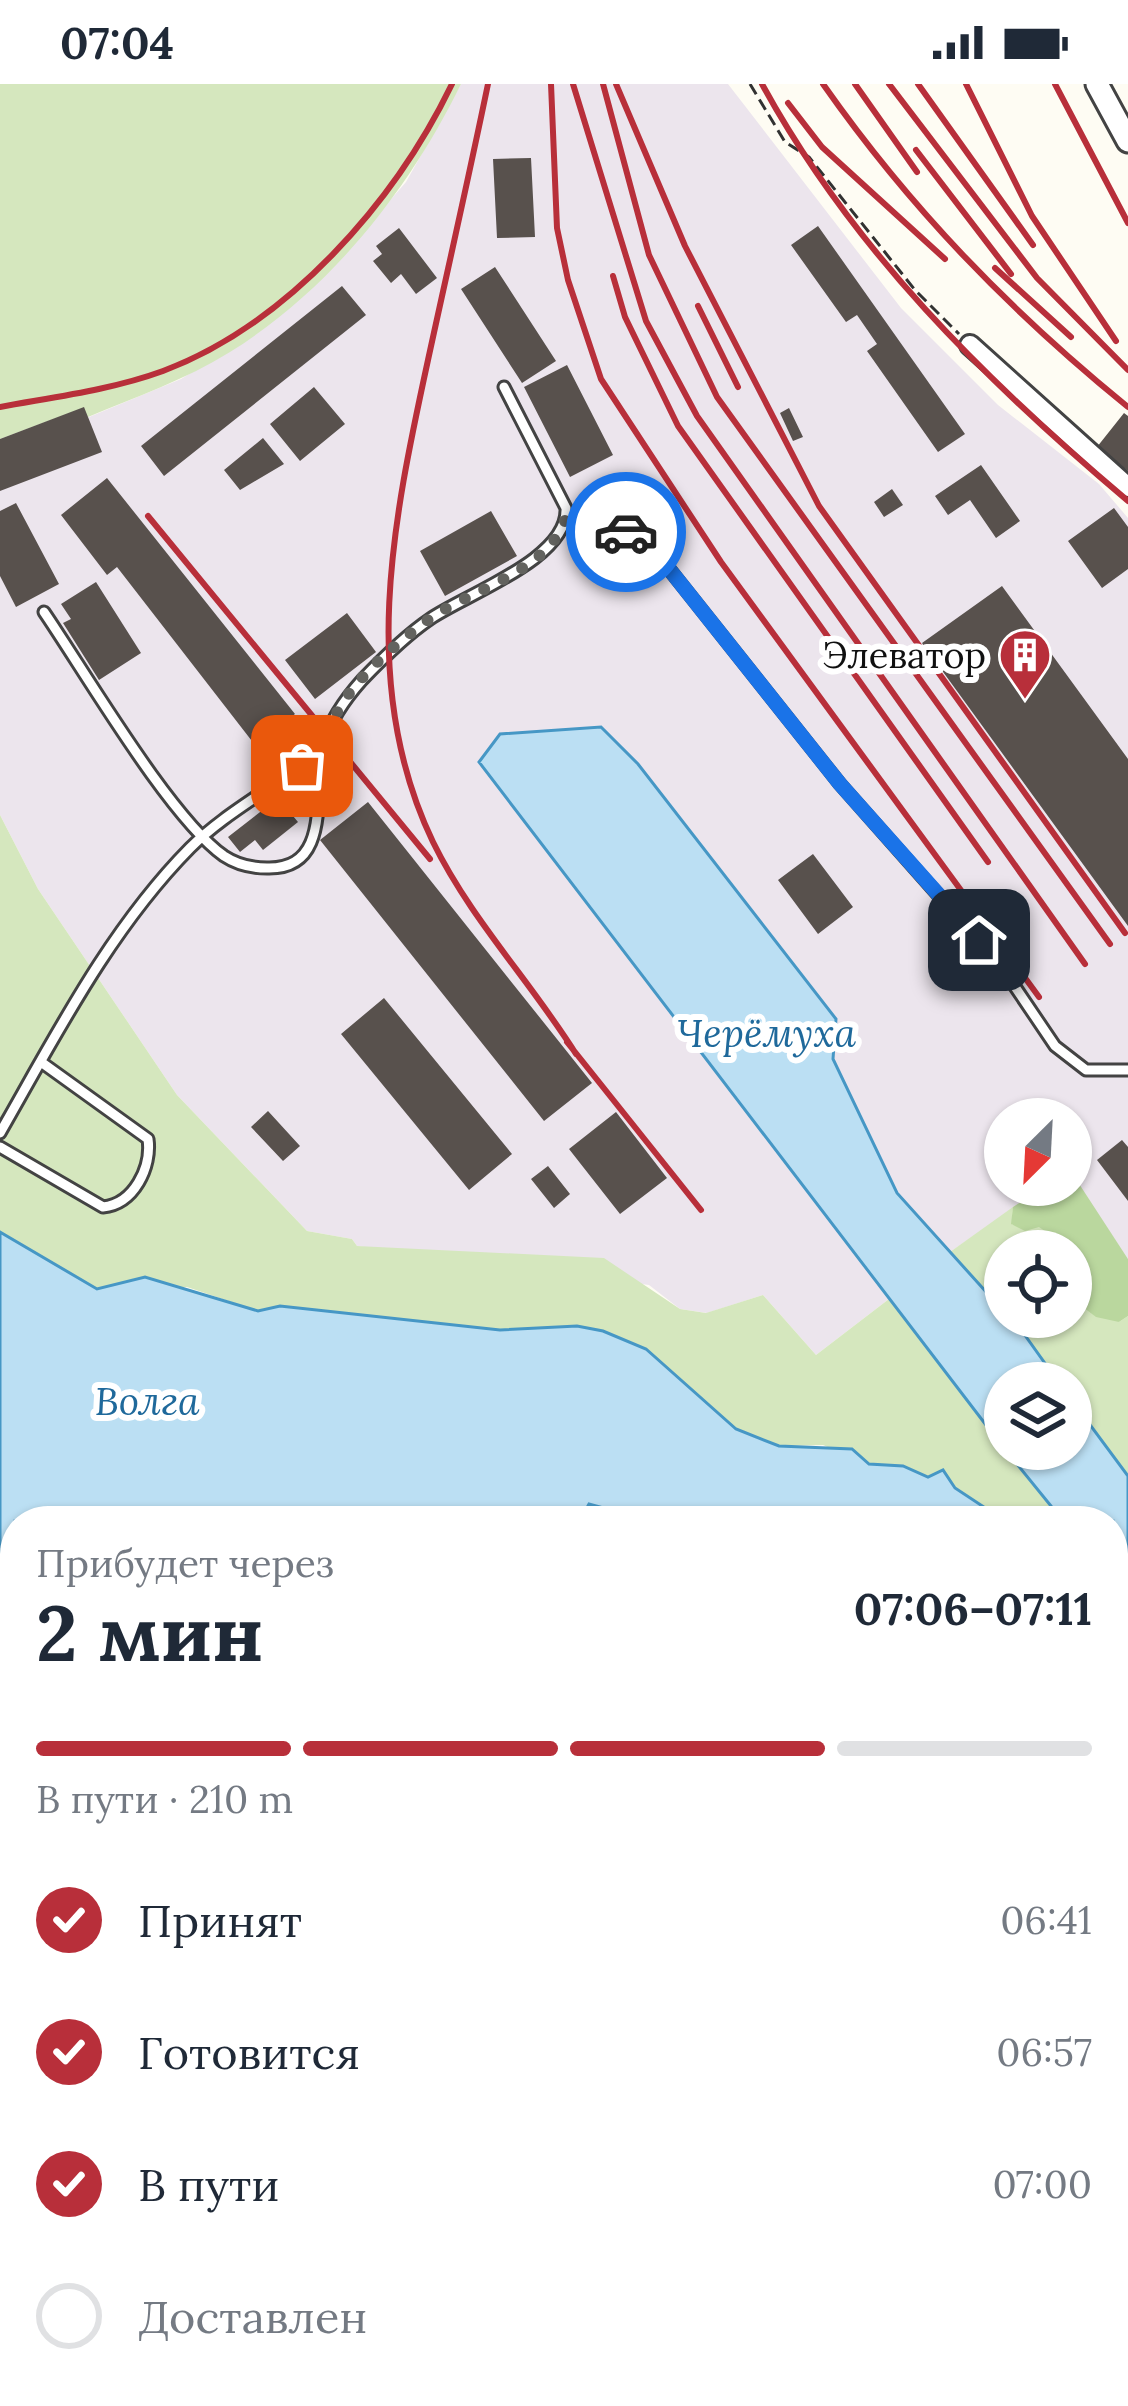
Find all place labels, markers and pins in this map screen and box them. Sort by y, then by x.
building icon: Элеватор [997,627,1053,701]
place label: Элеватор [822,632,986,678]
pin [251,715,353,817]
pin [928,889,1030,991]

